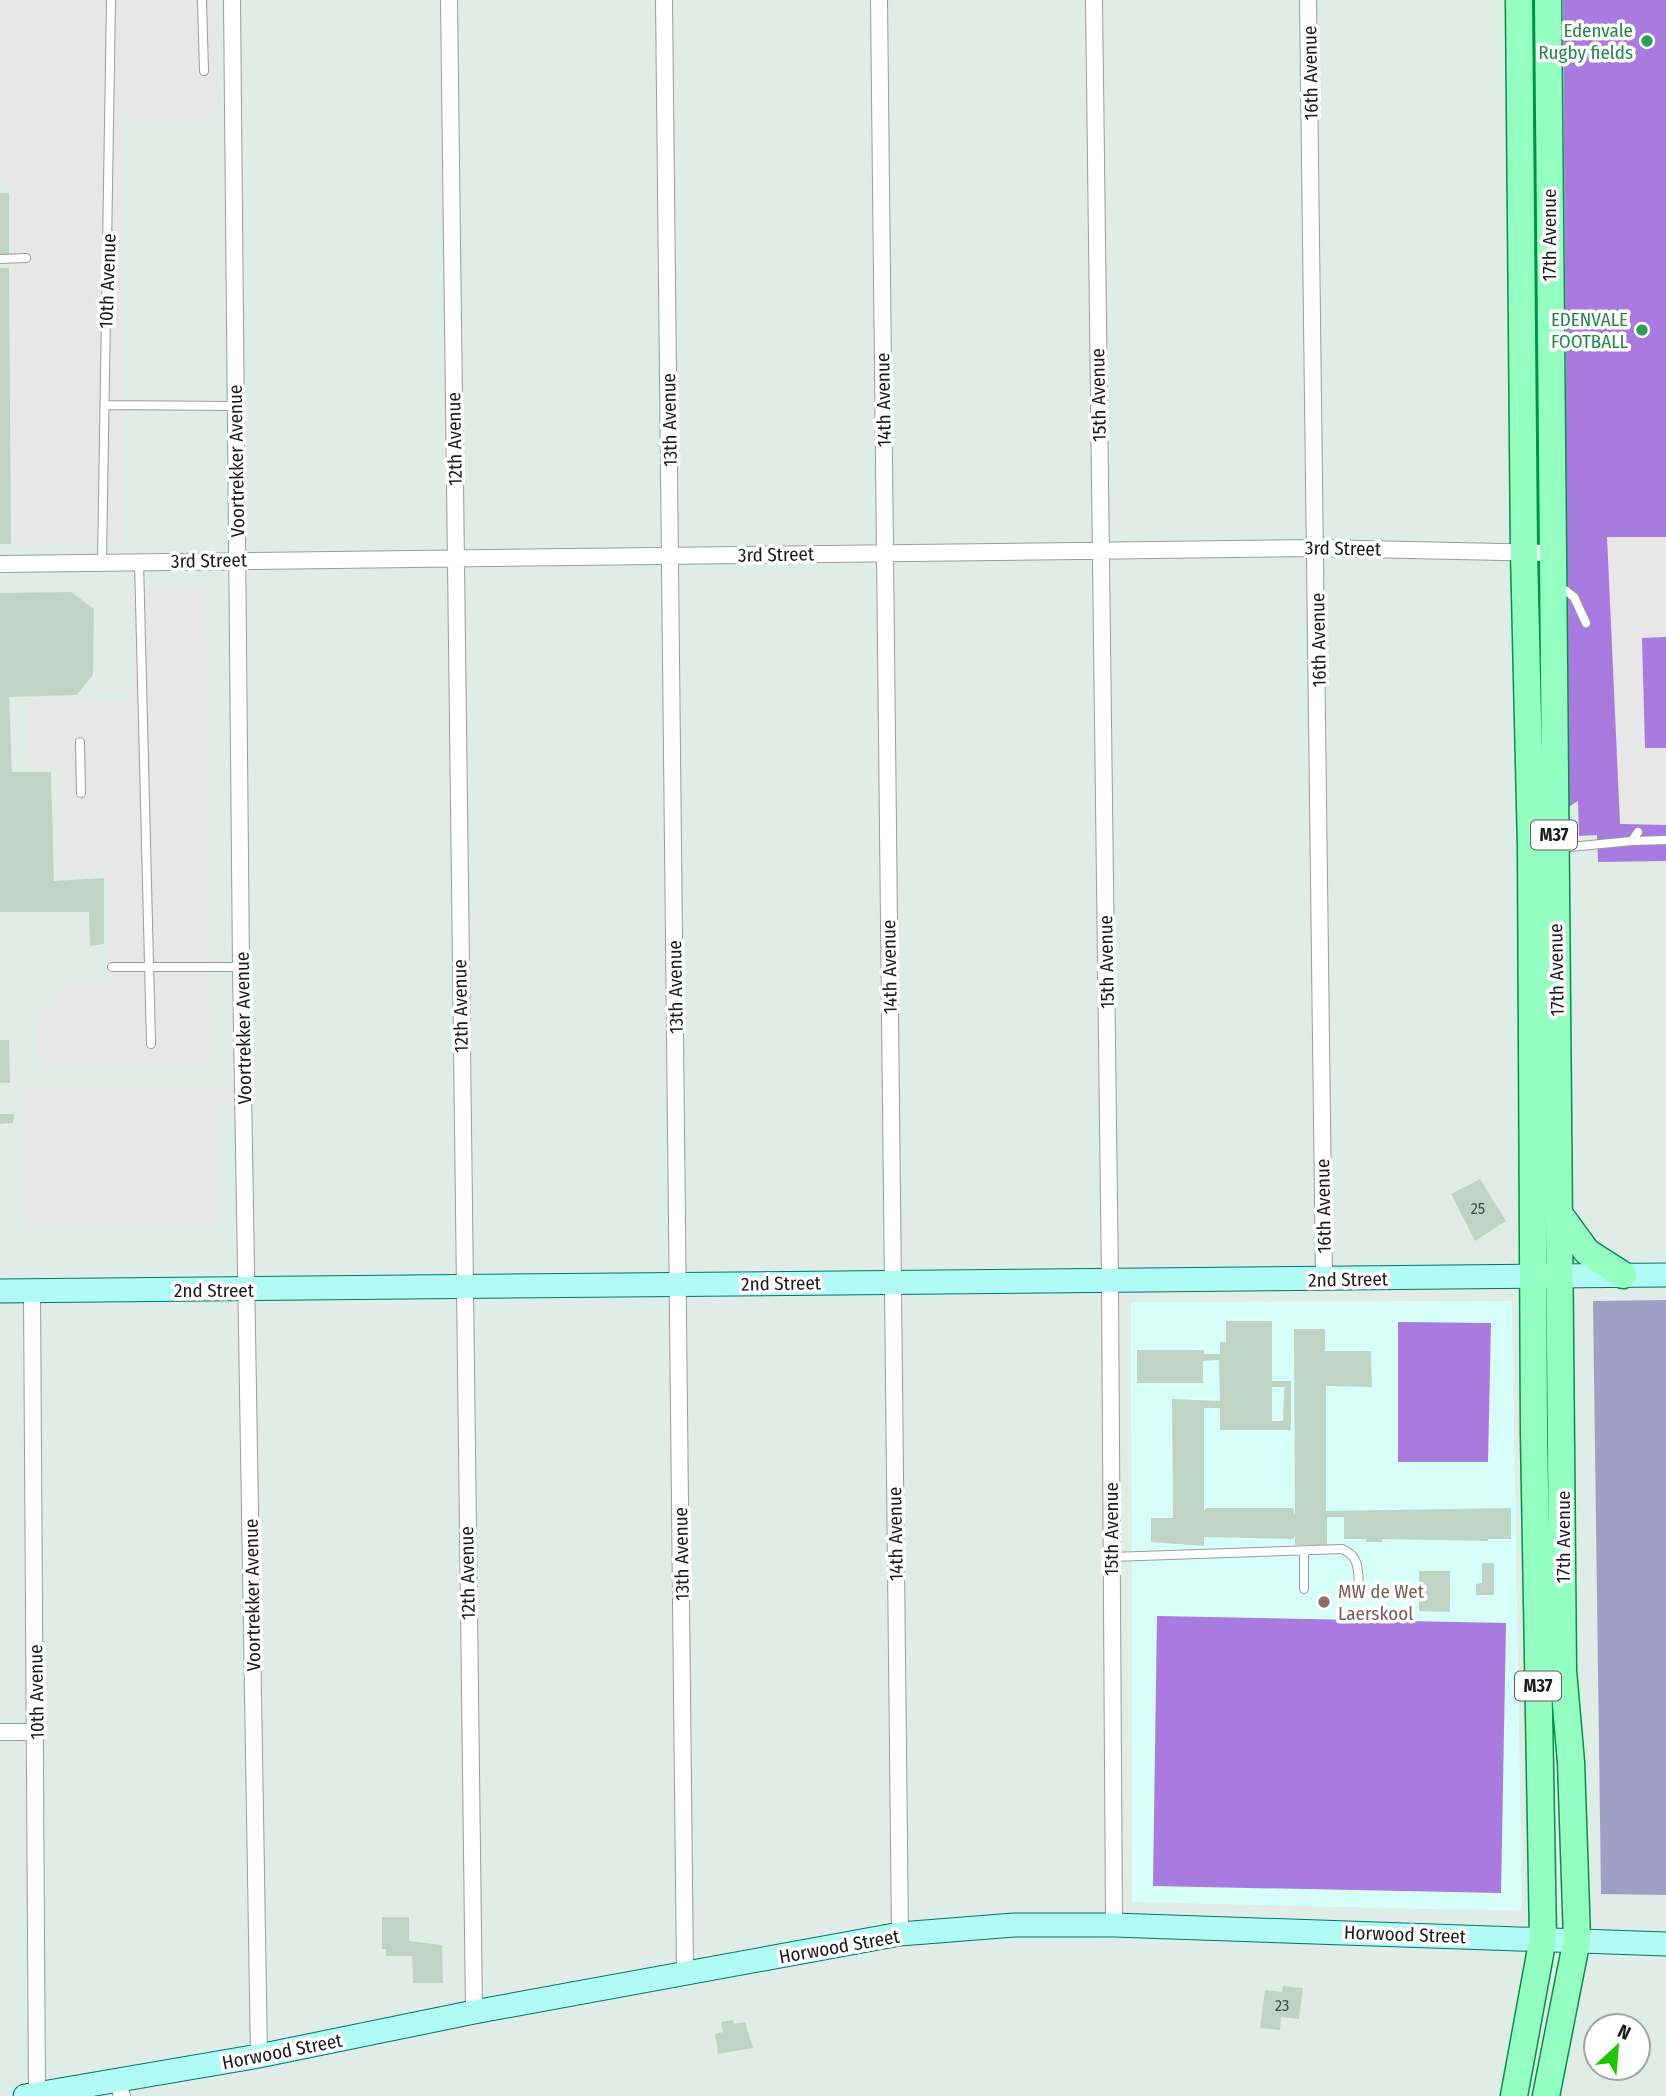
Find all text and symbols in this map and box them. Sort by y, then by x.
place label: Edenvale Rugby fields [1538,19,1633,64]
street label: 16th Avenue [1298,25,1323,120]
marker: Edenvale Rugby fields [1639,33,1655,49]
street label: 17th Avenue [1538,189,1561,281]
street label: 10th Avenue [94,233,121,329]
place label: EDENVALE FOOTBALL [1551,308,1629,353]
marker: EDENVALE FOOTBALL [1634,322,1650,338]
street label: 15th Avenue [1086,348,1111,442]
street label: 14th Avenue [871,353,896,447]
street label: 13th Avenue [657,373,682,467]
street label: Voortrekker Avenue [224,384,249,538]
street label: 12th Avenue [442,392,467,486]
street label: 3rd Street [1305,536,1382,561]
street label: 3rd Street [738,542,815,567]
street label: 3rd Street [171,548,248,573]
street label: 16th Avenue [1306,592,1331,687]
road number: M37 [1531,820,1577,850]
street label: 15th Avenue [1094,915,1119,1009]
street label: 14th Avenue [877,920,902,1014]
street label: 17th Avenue [1544,923,1569,1017]
street label: 13th Avenue [663,940,688,1034]
street label: Voortrekker Avenue [231,951,256,1105]
street label: 12th Avenue [448,959,473,1053]
street label: 16th Avenue [1311,1158,1336,1253]
house number: 25 [1471,1199,1485,1218]
street label: 2nd Street [1308,1267,1389,1292]
street label: 2nd Street [741,1271,822,1296]
street label: 2nd Street [174,1279,255,1302]
street label: 15th Avenue [1100,1482,1123,1576]
street label: 14th Avenue [883,1487,908,1581]
street label: 17th Avenue [1552,1491,1575,1583]
street label: 13th Avenue [669,1507,694,1601]
street label: Voortrekker Avenue [240,1518,265,1672]
street label: 12th Avenue [455,1526,480,1620]
place label: MW de Wet Laerskool [1338,1580,1425,1625]
marker: MW de Wet Laerskool [1316,1594,1332,1610]
street label: 10th Avenue [24,1644,49,1740]
road number: M37 [1515,1672,1561,1700]
street label: Horwood Street [1344,1921,1467,1948]
street label: Horwood Street [777,1924,902,1968]
house number: 23 [1275,1996,1289,2015]
north arrow [1582,2012,1652,2082]
text: N [1614,2019,1634,2045]
street label: Horwood Street [220,2028,345,2074]

